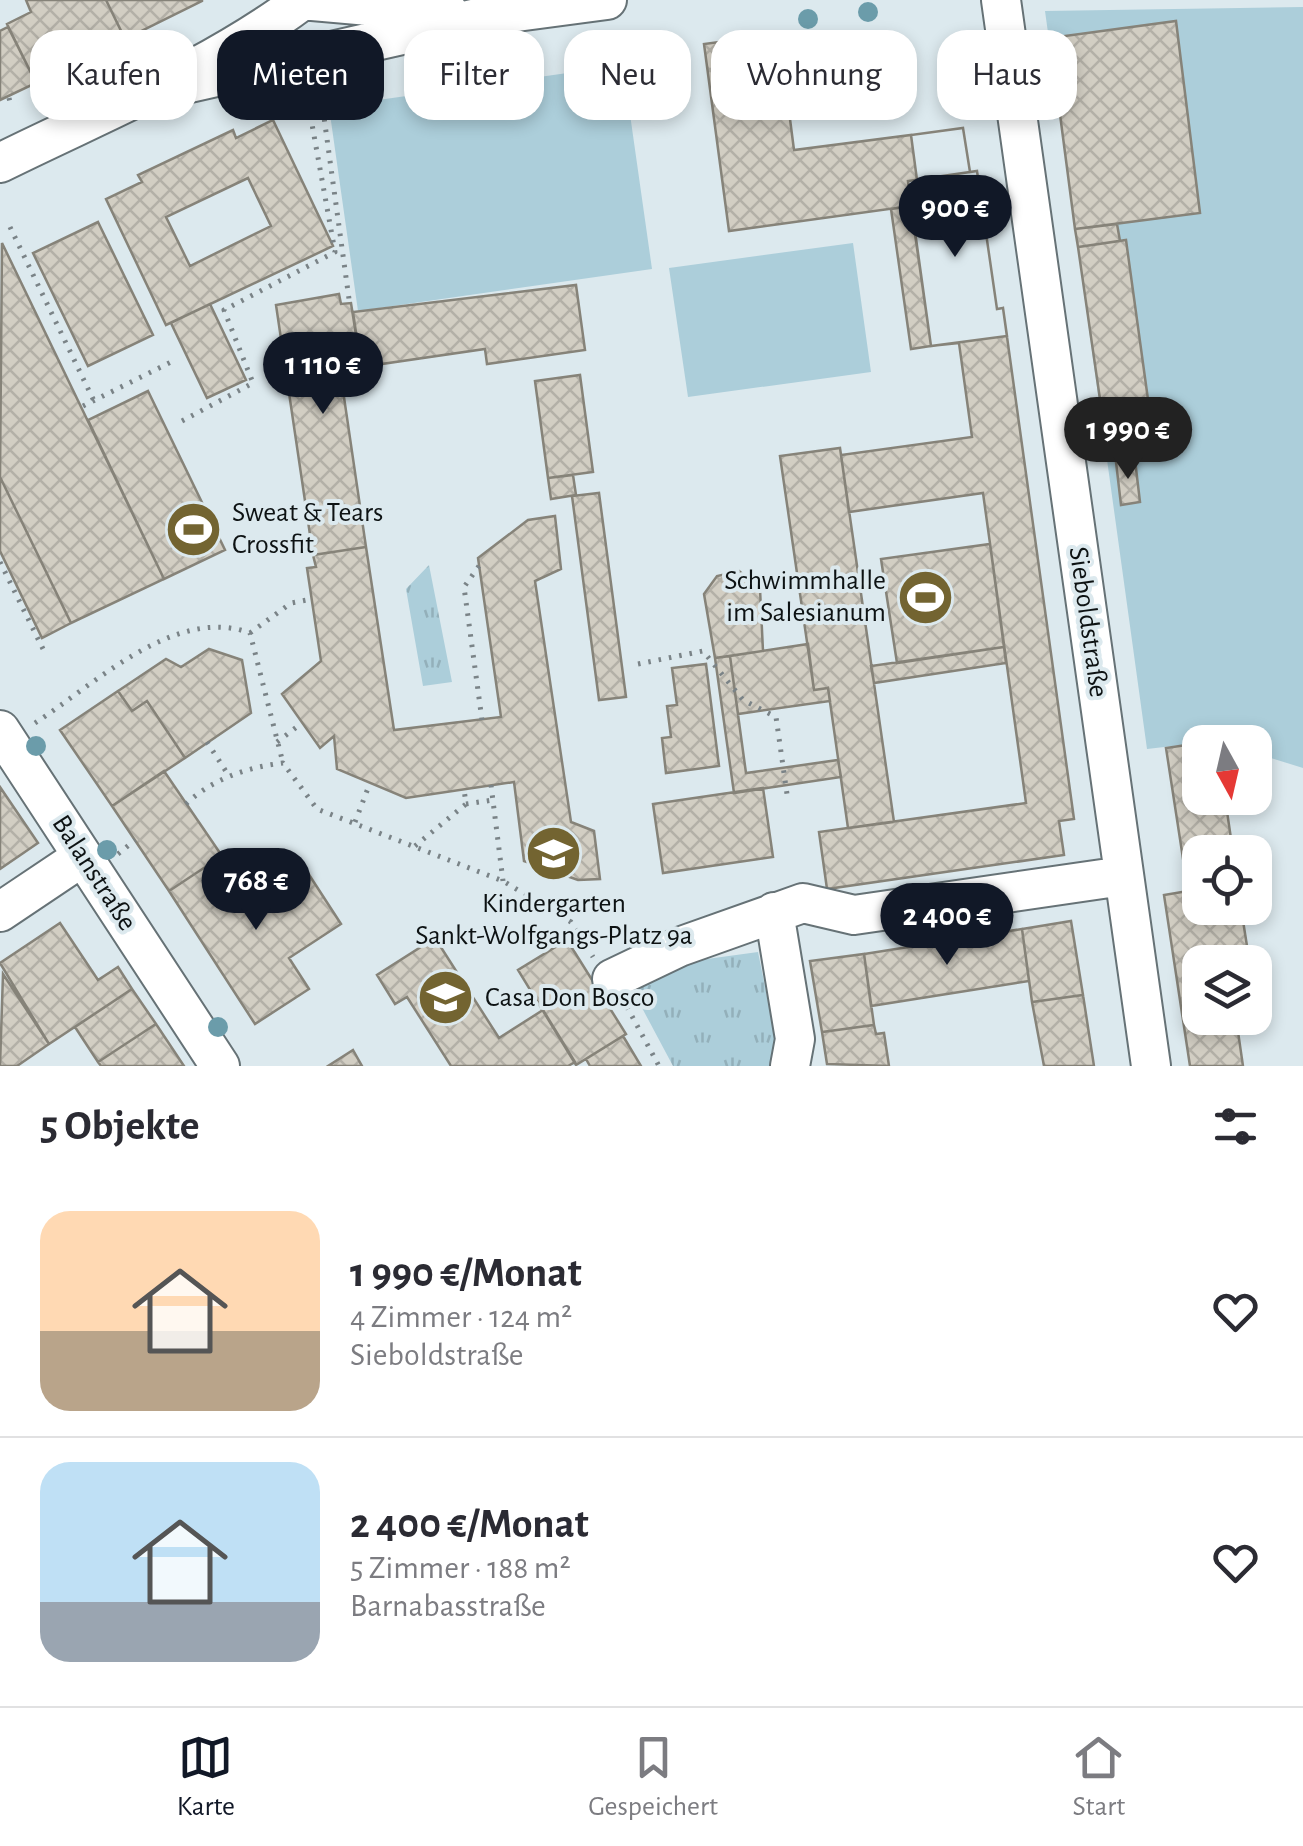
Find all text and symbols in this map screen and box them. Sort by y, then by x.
chip: Kaufen [30,30,197,120]
chip: Mieten [217,30,384,120]
chip: Filter [404,30,544,120]
chip: Neu [564,30,691,120]
chip: Wohnung [711,30,917,120]
chip: Haus [937,30,1077,120]
pin: 900 € [885,175,1025,260]
text: 900 € [921,191,989,223]
pin: 1 110 € [231,332,415,417]
text: 1 110 € [285,348,361,380]
pin: 1 990 € [1036,397,1220,482]
text: 1 990 € [1086,413,1170,445]
sports icon: Sweat & Tears Crossfit [163,499,223,559]
place label: Sweat & Tears Crossfit [232,499,383,559]
street label: Sieboldstraße [1064,545,1112,699]
place label: Schwimmhalle im Salesianum [724,567,886,627]
sports icon: Schwimmhalle im Salesianum [895,567,955,627]
north arrow [1182,725,1272,815]
map controls [1182,725,1272,1035]
street label: Balanstraße [46,810,142,936]
school or university icon: Kindergarten Sankt-Wolfgangs-Platz 9a [524,823,584,883]
button: locate [1182,835,1272,925]
pin: 768 € [186,848,326,933]
text: 768 € [224,864,288,896]
pin: 2 400 € [855,883,1039,968]
place label: Kindergarten Sankt-Wolfgangs-Platz 9a [415,890,693,950]
text: 2 400 € [902,899,992,931]
button: layers [1182,945,1272,1035]
school or university icon: Casa Don Bosco [416,968,476,1028]
place label: Casa Don Bosco [485,984,654,1012]
icon: filters [1208,1099,1263,1154]
text: 5 Objekte [40,1105,200,1147]
icon: home [120,1251,240,1371]
text: 1 990 €/Monat [350,1252,582,1294]
icon: heart [1208,1284,1263,1339]
text: 4 Zimmer · 124 m² [350,1301,572,1333]
text: Sieboldstraße [350,1339,524,1371]
icon: home [120,1502,240,1622]
text: 2 400 €/Monat [350,1503,589,1545]
icon: heart [1208,1535,1263,1590]
text: 5 Zimmer · 188 m² [350,1552,571,1584]
text: Barnabasstraße [350,1590,546,1622]
tab: Karte [177,1730,235,1824]
tab: Gespeichert [588,1730,718,1824]
tab: Start [1071,1730,1126,1824]

